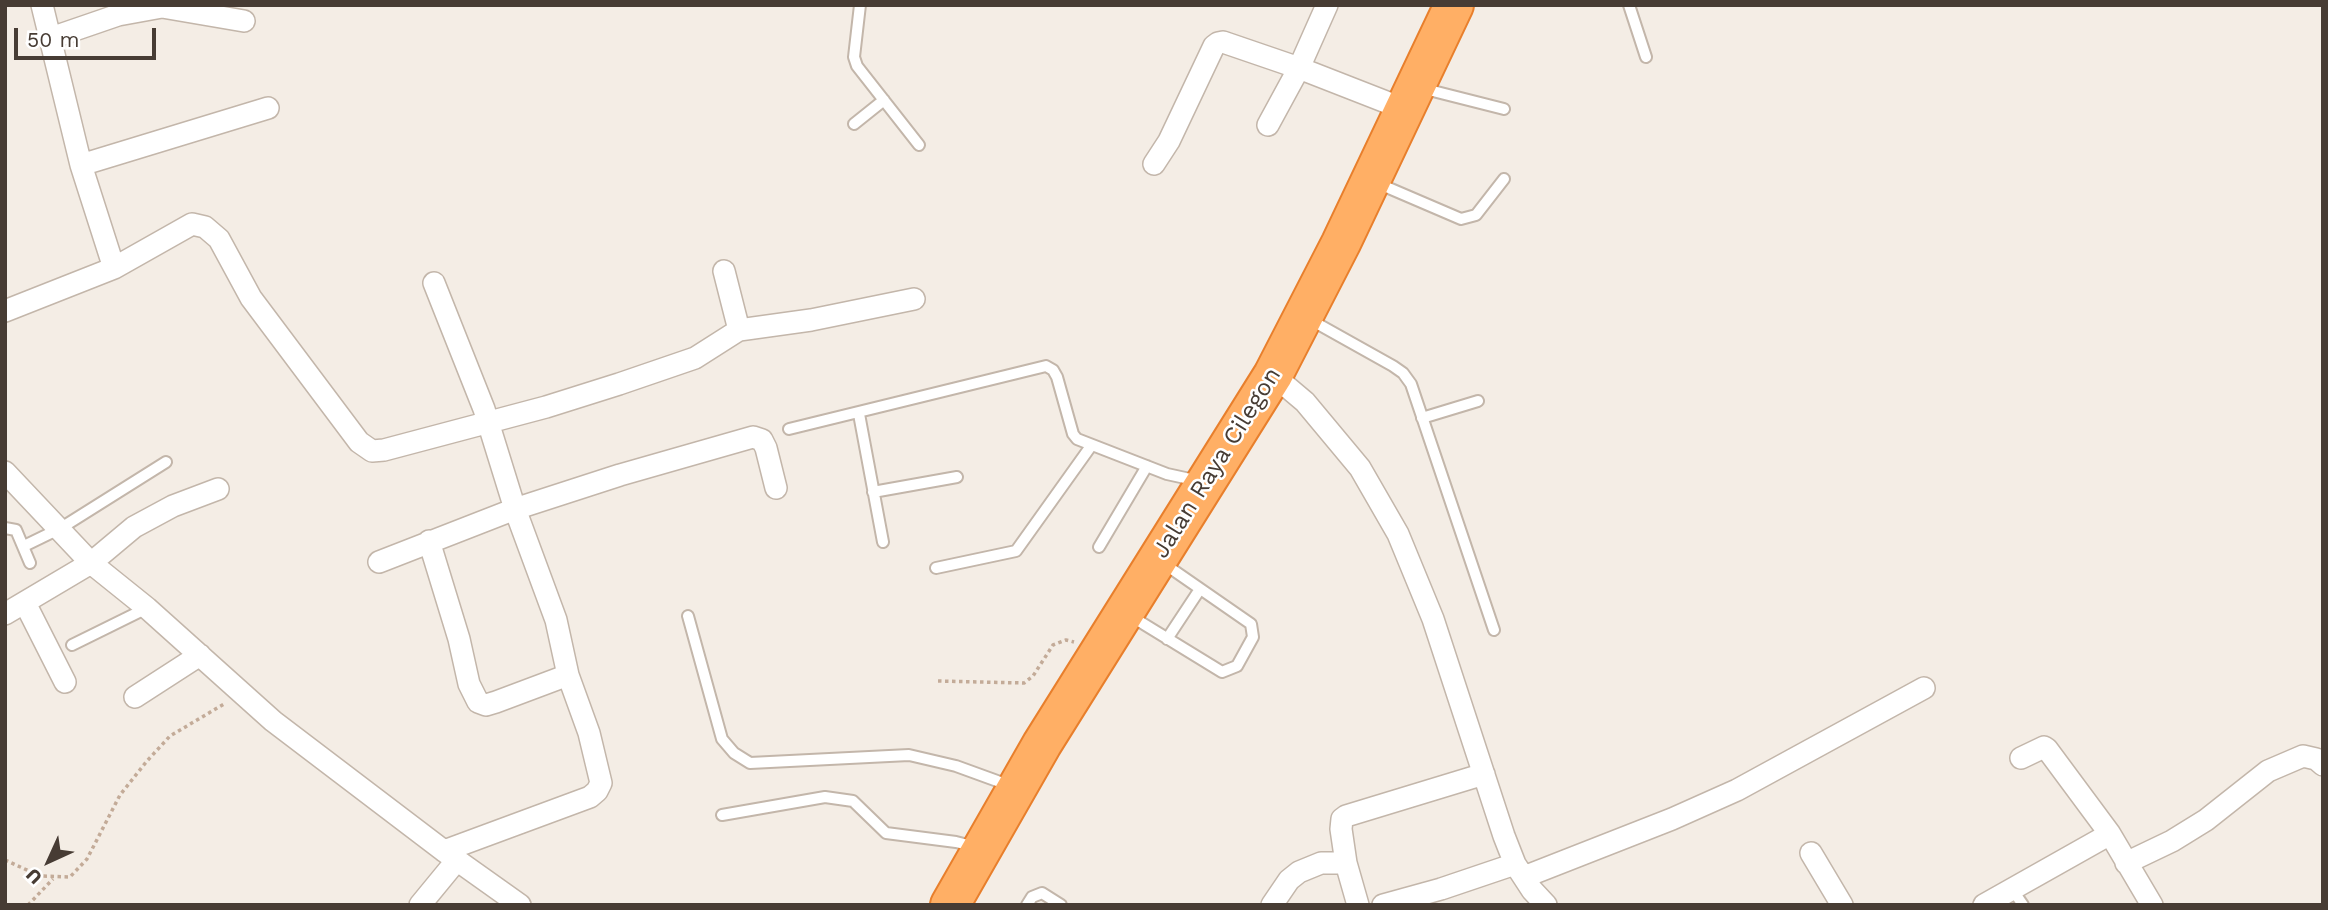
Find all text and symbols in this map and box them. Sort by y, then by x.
scale bar [18,14,159,58]
text: 50 m [27,27,79,52]
street label: Jalan Raya Cilegon [1147,362,1287,564]
north arrow [14,826,84,896]
text: U [21,863,47,889]

